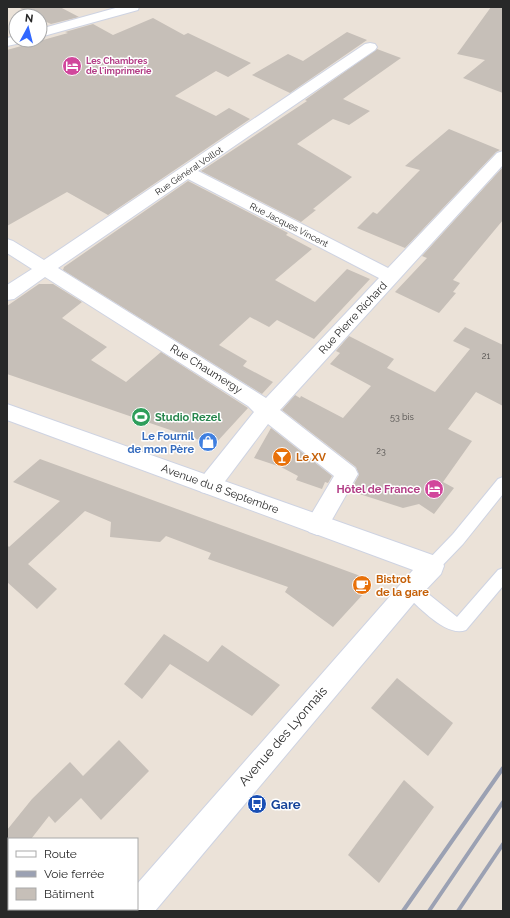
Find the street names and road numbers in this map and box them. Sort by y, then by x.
street label: Rue Général Voillot [153,145,225,197]
street label: Rue Jacques Vincent [248,201,330,249]
street label: Rue Pierre Richard [316,279,390,357]
street label: Rue Chaumergy [168,342,244,396]
street label: Avenue du 8 Septembre [160,462,281,516]
street label: Avenue des Lyonnais [236,683,330,789]

